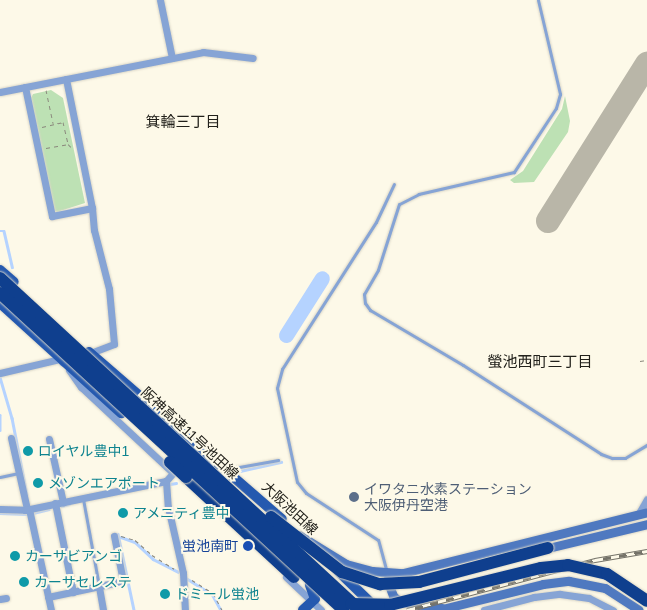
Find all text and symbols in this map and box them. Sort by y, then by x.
district label: 箕輪三丁目 [146,113,220,131]
district label: 螢池西町三丁目 [488,353,592,371]
street label: 阪神高速11号池田線 [138,384,242,482]
place label: ロイヤル豊中1 [38,443,130,459]
marker: ロイヤル豊中1 [22,445,34,457]
place label: メゾンエアポート [48,475,160,491]
marker: メゾンエアポート [32,477,44,489]
street label: 大阪池田線 [259,478,321,538]
place label: イワタニ水素ステーション 大阪伊丹空港 [364,481,532,514]
marker: イワタニ水素ステーション 大阪伊丹空港 [348,491,360,503]
place label: アメニティ豊中 [133,505,231,521]
marker: アメニティ豊中 [117,507,129,519]
place label: 蛍池南町 [182,538,238,554]
marker: 蛍池南町 [242,540,254,552]
place label: カーサビアンゴ [25,548,123,564]
marker: カーサビアンゴ [9,550,21,562]
place label: カーサセレステ [34,574,132,590]
marker: カーサセレステ [18,576,30,588]
place label: ドミール蛍池 [175,586,259,602]
marker: ドミール蛍池 [159,588,171,600]

